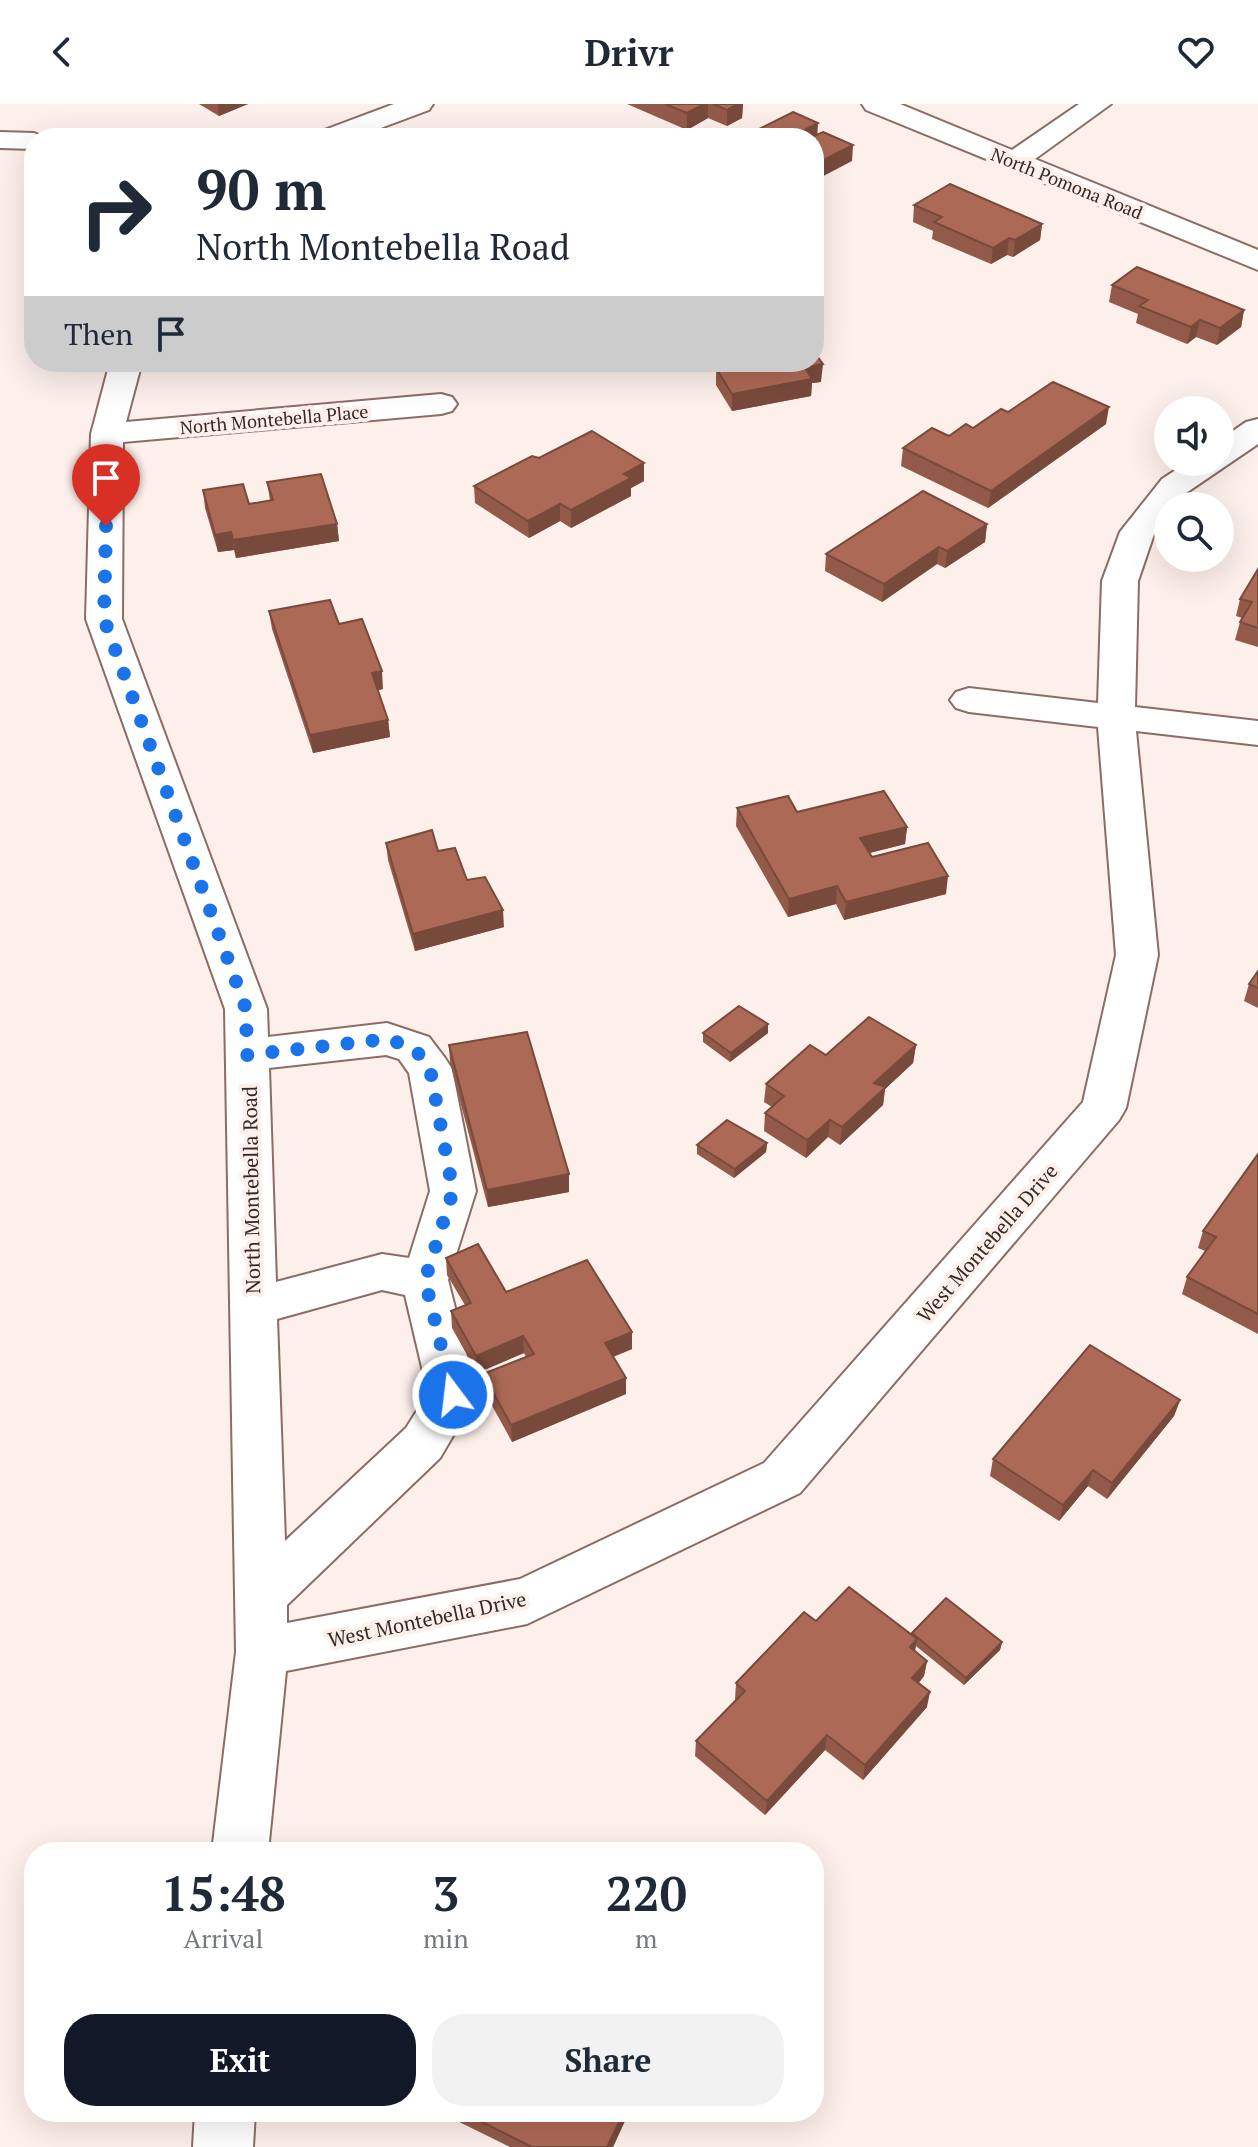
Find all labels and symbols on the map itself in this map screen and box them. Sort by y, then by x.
street label: North Pomona Road [988,142,1146,224]
street label: North Montebella Place [179,399,369,439]
pin [72,444,140,526]
street label: North Montebella Road [236,1086,266,1294]
street label: West Montebella Drive [911,1158,1063,1328]
position arrow [411,1353,495,1437]
street label: West Montebella Drive [325,1585,529,1653]

